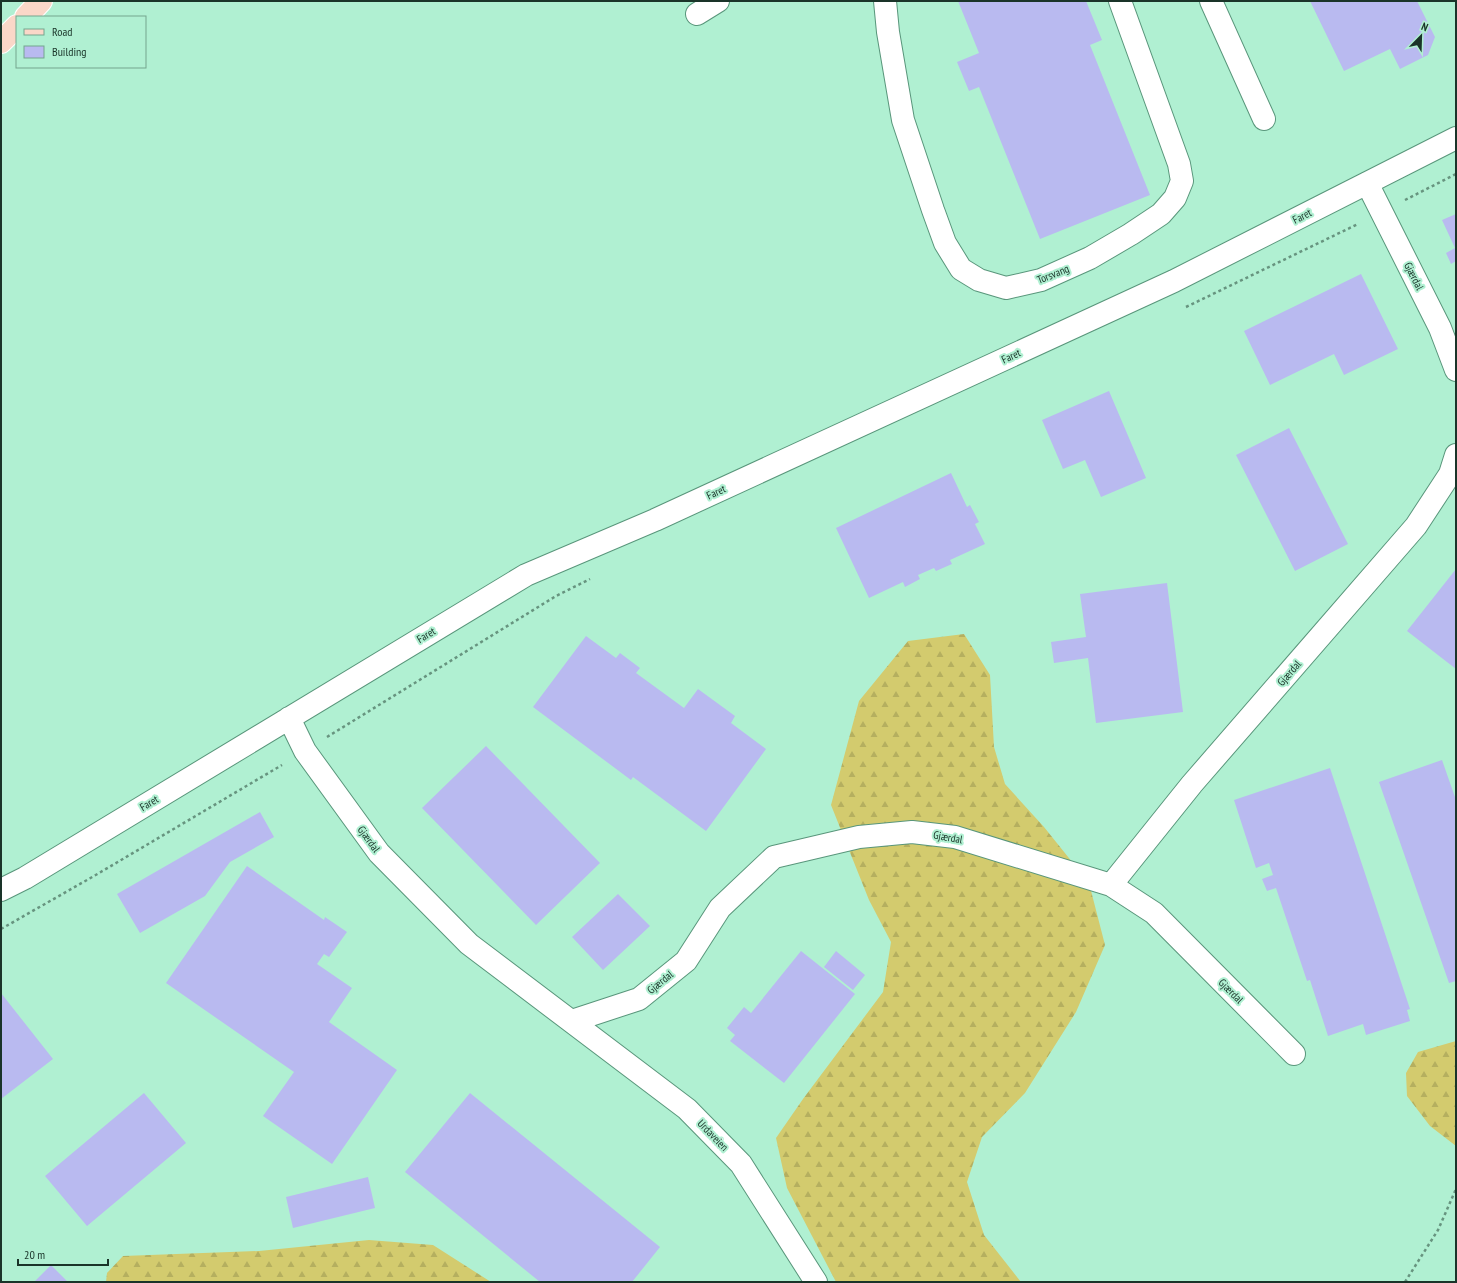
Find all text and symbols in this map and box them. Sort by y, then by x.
legend [16,16,146,68]
north arrow [1401,16,1441,56]
text: N [1419,19,1430,34]
text: Road [52,24,72,39]
text: Building [52,44,87,59]
street label: Faret [1290,205,1314,227]
street label: Gjærdal [1401,260,1427,293]
street label: Torsvang [1035,261,1071,287]
street label: Faret [999,346,1023,366]
street label: Faret [704,482,728,502]
street label: Faret [414,624,438,646]
street label: Gjærdal [1274,657,1304,689]
street label: Faret [137,792,161,814]
street label: Gjærdal [355,823,384,855]
street label: Gjærdal [932,828,964,847]
street label: Gjærdal [644,967,676,997]
street label: Gjærdal [1216,976,1247,1007]
street label: Urdaveien [695,1116,732,1154]
scale bar [18,1241,108,1267]
text: 20 m [24,1247,45,1262]

